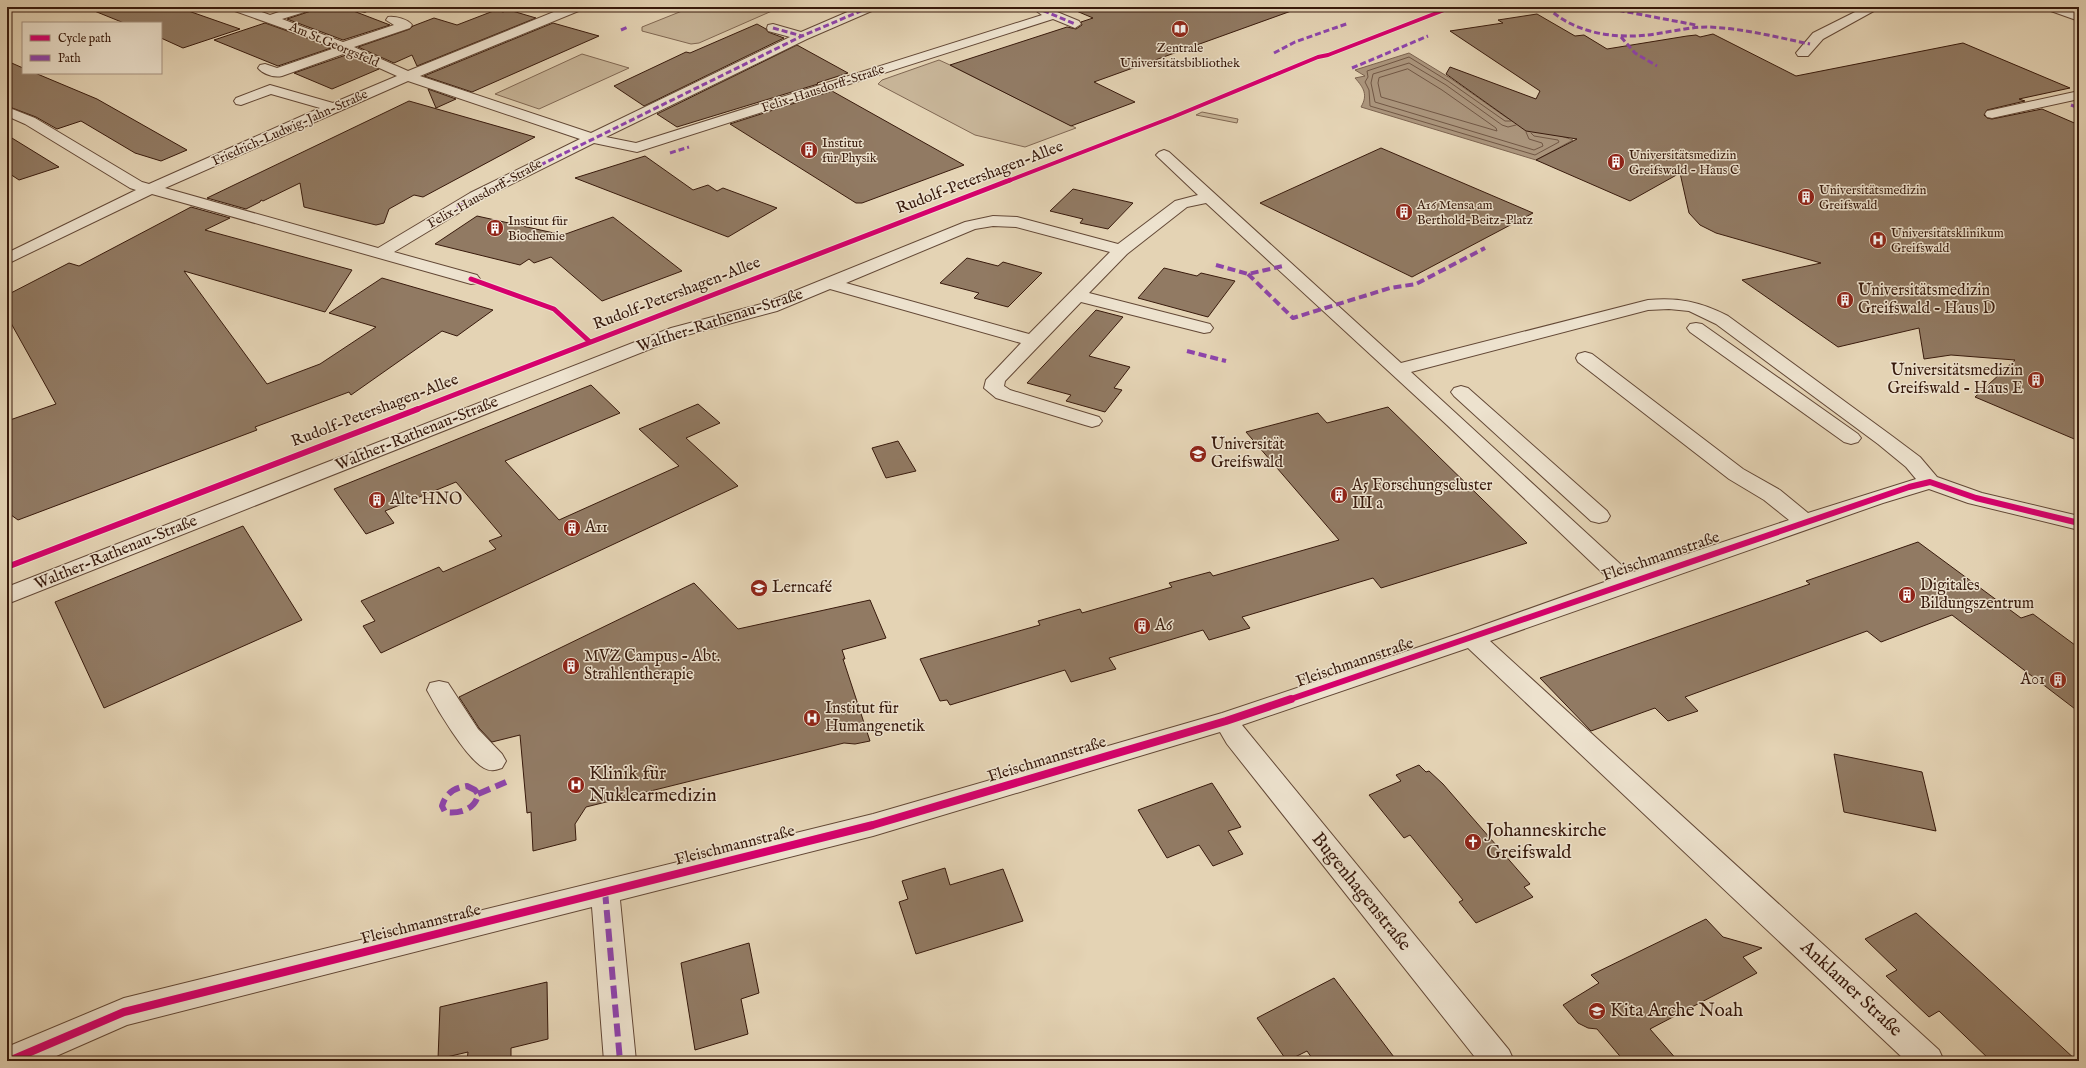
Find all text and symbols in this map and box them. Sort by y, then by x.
street label: Am St.Georgsfeld [286,18,382,72]
library icon: Zentrale Universitätsbibliothek [1170,19,1190,39]
legend [22,22,162,74]
text: Cycle path [58,31,112,47]
place label: Zentrale Universitätsbibliothek [1120,40,1241,72]
text: Path [58,51,81,66]
street label: Felix-Hausdorff-Straße [759,61,887,117]
street label: Friedrich-Ludwig-Jahn-Straße [210,86,370,170]
place label: Institut für Physik [822,135,878,167]
street label: Rudolf-Petershagen-Allee [894,137,1066,219]
building icon: Institut für Physik [799,140,819,160]
place label: Universitätsmedizin Greifswald - Haus C [1629,147,1739,179]
building icon: Universitätsmedizin Greifswald - Haus C [1606,152,1626,172]
street label: Felix-Hausdorff-Straße [425,155,545,233]
place label: Universitätsmedizin Greifswald [1819,182,1926,214]
building icon: Universitätsmedizin Greifswald [1796,187,1816,207]
place label: A16 Mensa am Berthold-Beitz-Platz [1416,197,1533,229]
building icon: A16 Mensa am Berthold-Beitz-Platz [1394,202,1414,222]
place label: Institut für Biochemie [508,213,568,245]
building icon: Institut für Biochemie [485,218,505,238]
place label: Universitätsklinikum Greifswald [1891,225,2004,257]
hospital icon: Universitätsklinikum Greifswald [1868,230,1888,250]
street label: Rudolf-Petershagen-Allee [591,253,763,335]
place label: Universitätsmedizin Greifswald - Haus D [1858,281,1995,319]
street label: Walther-Rathenau-Straße [634,285,806,357]
building icon: Universitätsmedizin Greifswald - Haus D [1835,290,1855,310]
place label: Universitätsmedizin Greifswald - Haus E [1888,361,2023,399]
street label: Rudolf-Petershagen-Allee [289,370,461,452]
building icon: Universitätsmedizin Greifswald - Haus E [2026,370,2046,390]
street label: Walther-Rathenau-Straße [333,392,501,476]
place label: Universität Greifswald [1211,435,1285,473]
school or university icon: Universität Greifswald [1188,444,1208,464]
place label: A5 Forschungscluster III a [1351,476,1493,514]
building icon: A5 Forschungscluster III a [1329,485,1349,505]
building icon: Alte HNO [367,490,387,510]
place label: Alte HNO [389,490,462,510]
street label: Walther-Rathenau-Straße [32,511,200,595]
building icon: A11 [562,518,582,538]
place label: A11 [584,518,608,538]
street label: Fleischmannstraße [1600,528,1722,586]
place label: Digitales Bildungszentrum [1920,576,2034,614]
school or university icon: Lerncafé [749,578,769,598]
place label: Lerncafé [772,578,832,598]
building icon: Digitales Bildungszentrum [1897,585,1917,605]
building icon: A6 [1132,616,1152,636]
place label: A6 [1154,616,1173,636]
street label: Fleischmannstraße [1294,634,1416,692]
place label: MVZ Campus - Abt. Strahlentherapie [584,647,720,685]
building icon: MVZ Campus - Abt. Strahlentherapie [561,656,581,676]
place label: A01 [2019,670,2045,690]
building icon: A01 [2048,670,2068,690]
place label: Institut für Humangenetik [825,699,925,737]
hospital icon: Institut für Humangenetik [802,708,822,728]
street label: Fleischmannstraße [985,732,1109,788]
place label: Klinik für Nuklearmedizin [589,762,717,808]
hospital icon: Klinik für Nuklearmedizin [566,775,586,795]
place label: Johanneskirche Greifswald [1484,819,1607,865]
street label: Fleischmannstraße [673,821,797,871]
street label: Bugenhagenstraße [1306,828,1416,956]
church icon: Johanneskirche Greifswald [1463,832,1483,852]
street label: Fleischmannstraße [359,900,483,950]
street label: Anklamer Straße [1794,935,1907,1043]
place label: Kita Arche Noah [1610,999,1743,1023]
school or university icon: Kita Arche Noah [1587,1001,1607,1021]

